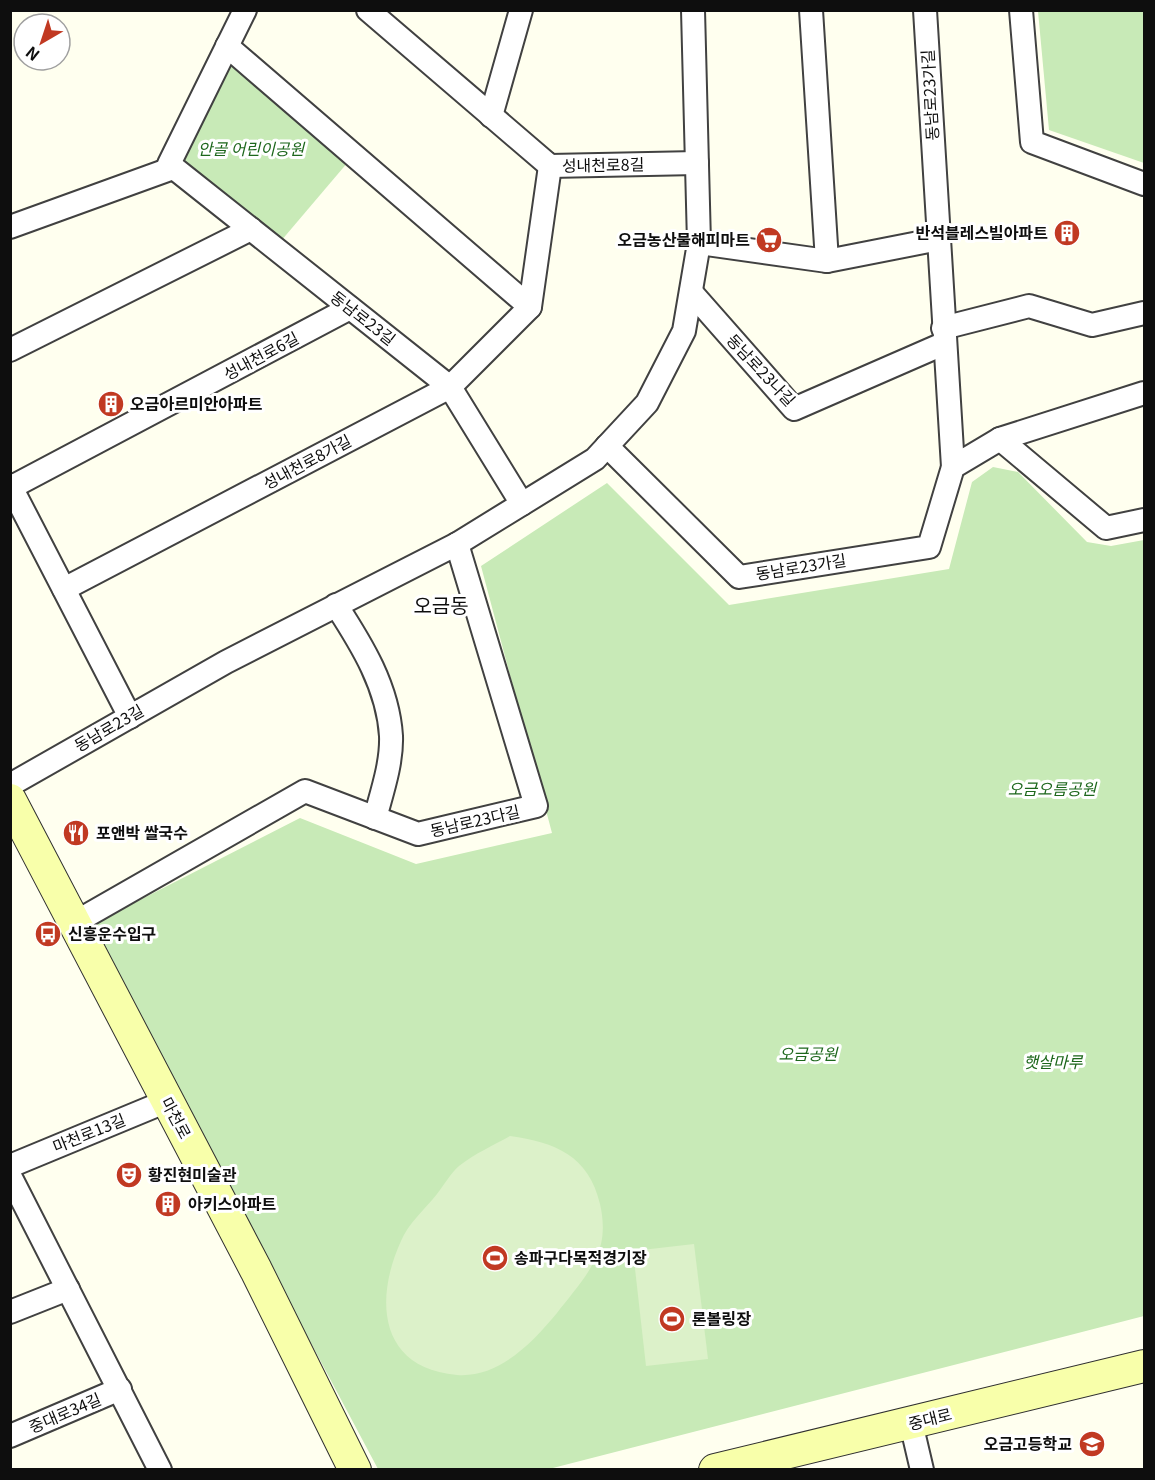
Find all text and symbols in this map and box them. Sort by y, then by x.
north arrow [12,12,72,72]
text: N [20,41,44,68]
street label: 동남로23가길 [915,49,943,141]
park label: 안골 어린이공원 [198,136,306,160]
street label: 성내천로8길 [562,151,644,177]
building icon: 반석블레스빌아파트 [1052,218,1082,248]
place label: 반석블레스빌아파트 [916,220,1048,244]
supermarket icon: 오금농산물해피마트 [754,225,784,255]
place label: 오금농산물해피마트 [618,227,750,251]
street label: 동남로23길 [326,284,401,350]
street label: 성내천로6길 [218,325,303,385]
street label: 동남로23나길 [722,328,802,411]
building icon: 오금아르미안아파트 [96,389,126,419]
place label: 오금아르미안아파트 [130,391,263,415]
street label: 성내천로8가길 [258,428,355,495]
street label: 동남로23가길 [754,547,848,585]
district label: 오금동 [413,590,469,619]
street label: 동남로23길 [69,698,148,757]
park label: 오금오름공원 [1008,776,1097,800]
street label: 동남로23다길 [428,798,522,842]
restaurant icon: 포앤박 쌀국수 [61,818,91,848]
place label: 포앤박 쌀국수 [96,820,188,844]
bus stop icon: 신흥운수입구 [33,919,63,949]
place label: 신흥운수입구 [68,921,156,945]
park label: 오금공원 [779,1041,839,1065]
park label: 햇살마루 [1024,1049,1084,1073]
street label: 마천로 [156,1092,198,1143]
street label: 마천로13길 [49,1107,129,1158]
theatre icon: 황진현미술관 [114,1160,144,1190]
place label: 황진현미술관 [148,1162,237,1186]
building icon: 아키스아파트 [153,1189,183,1219]
place label: 아키스아파트 [188,1191,277,1215]
sports icon: 송파구다목적경기장 [480,1243,510,1273]
place label: 송파구다목적경기장 [514,1245,647,1269]
sports icon: 론볼링장 [657,1304,687,1334]
place label: 론볼링장 [692,1306,751,1330]
street label: 중대로34길 [25,1386,105,1438]
street label: 중대로 [905,1401,954,1435]
school or university icon: 오금고등학교 [1077,1429,1107,1459]
place label: 오금고등학교 [984,1431,1072,1455]

